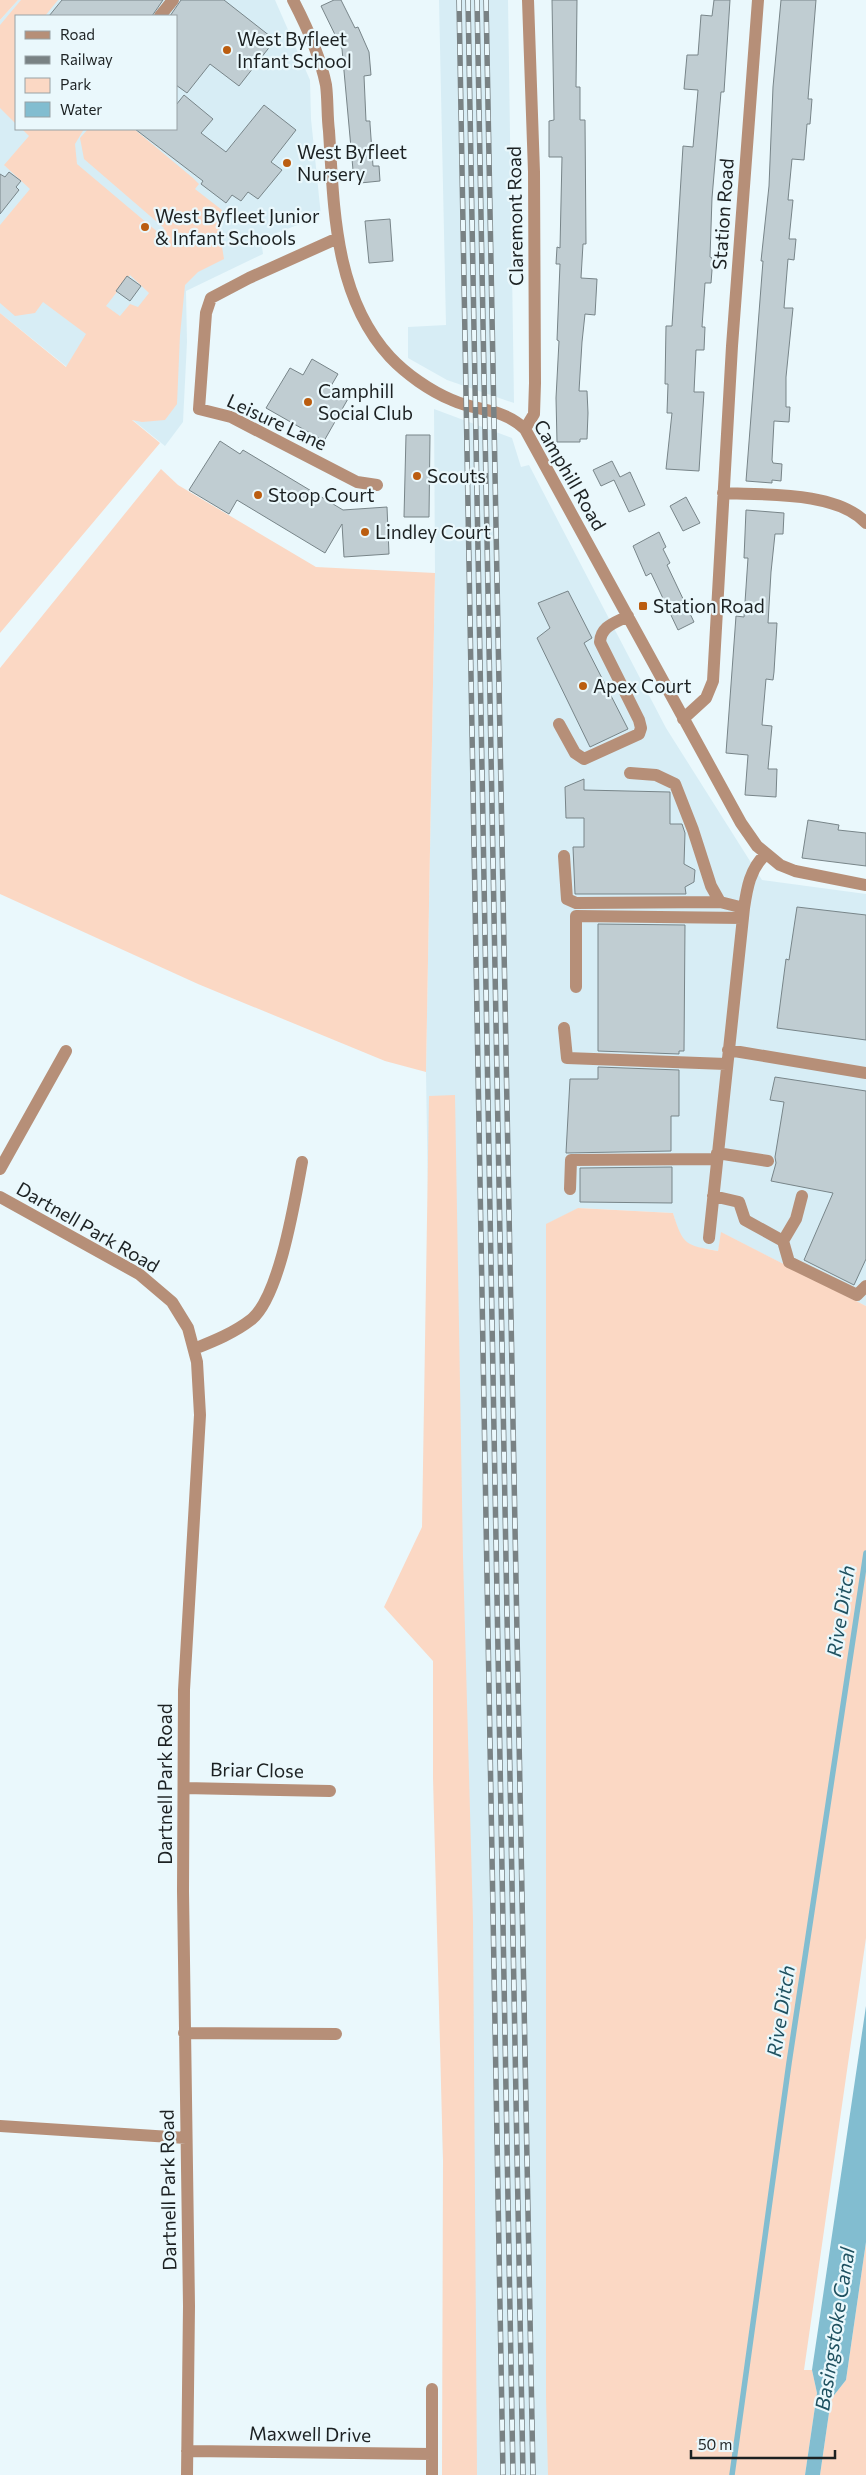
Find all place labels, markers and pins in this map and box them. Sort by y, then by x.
place label: West Byfleet Infant School [237,27,352,72]
marker: West Byfleet Infant School [221,44,233,56]
place label: West Byfleet Nursery [297,140,407,185]
marker: West Byfleet Nursery [281,157,293,169]
place label: West Byfleet Junior & Infant Schools [155,204,320,249]
marker: West Byfleet Junior & Infant Schools [139,221,151,233]
place label: Camphill Social Club [318,379,413,424]
marker: Camphill Social Club [302,396,314,408]
place label: Scouts [427,464,486,487]
marker: Scouts [411,470,423,482]
place label: Stoop Court [268,483,375,506]
marker: Stoop Court [252,489,264,501]
place label: Lindley Court [375,520,491,543]
marker: Lindley Court [359,526,371,538]
place label: Station Road [653,594,765,617]
marker: Station Road [637,600,649,612]
place label: Apex Court [593,674,692,697]
marker: Apex Court [577,680,589,692]

